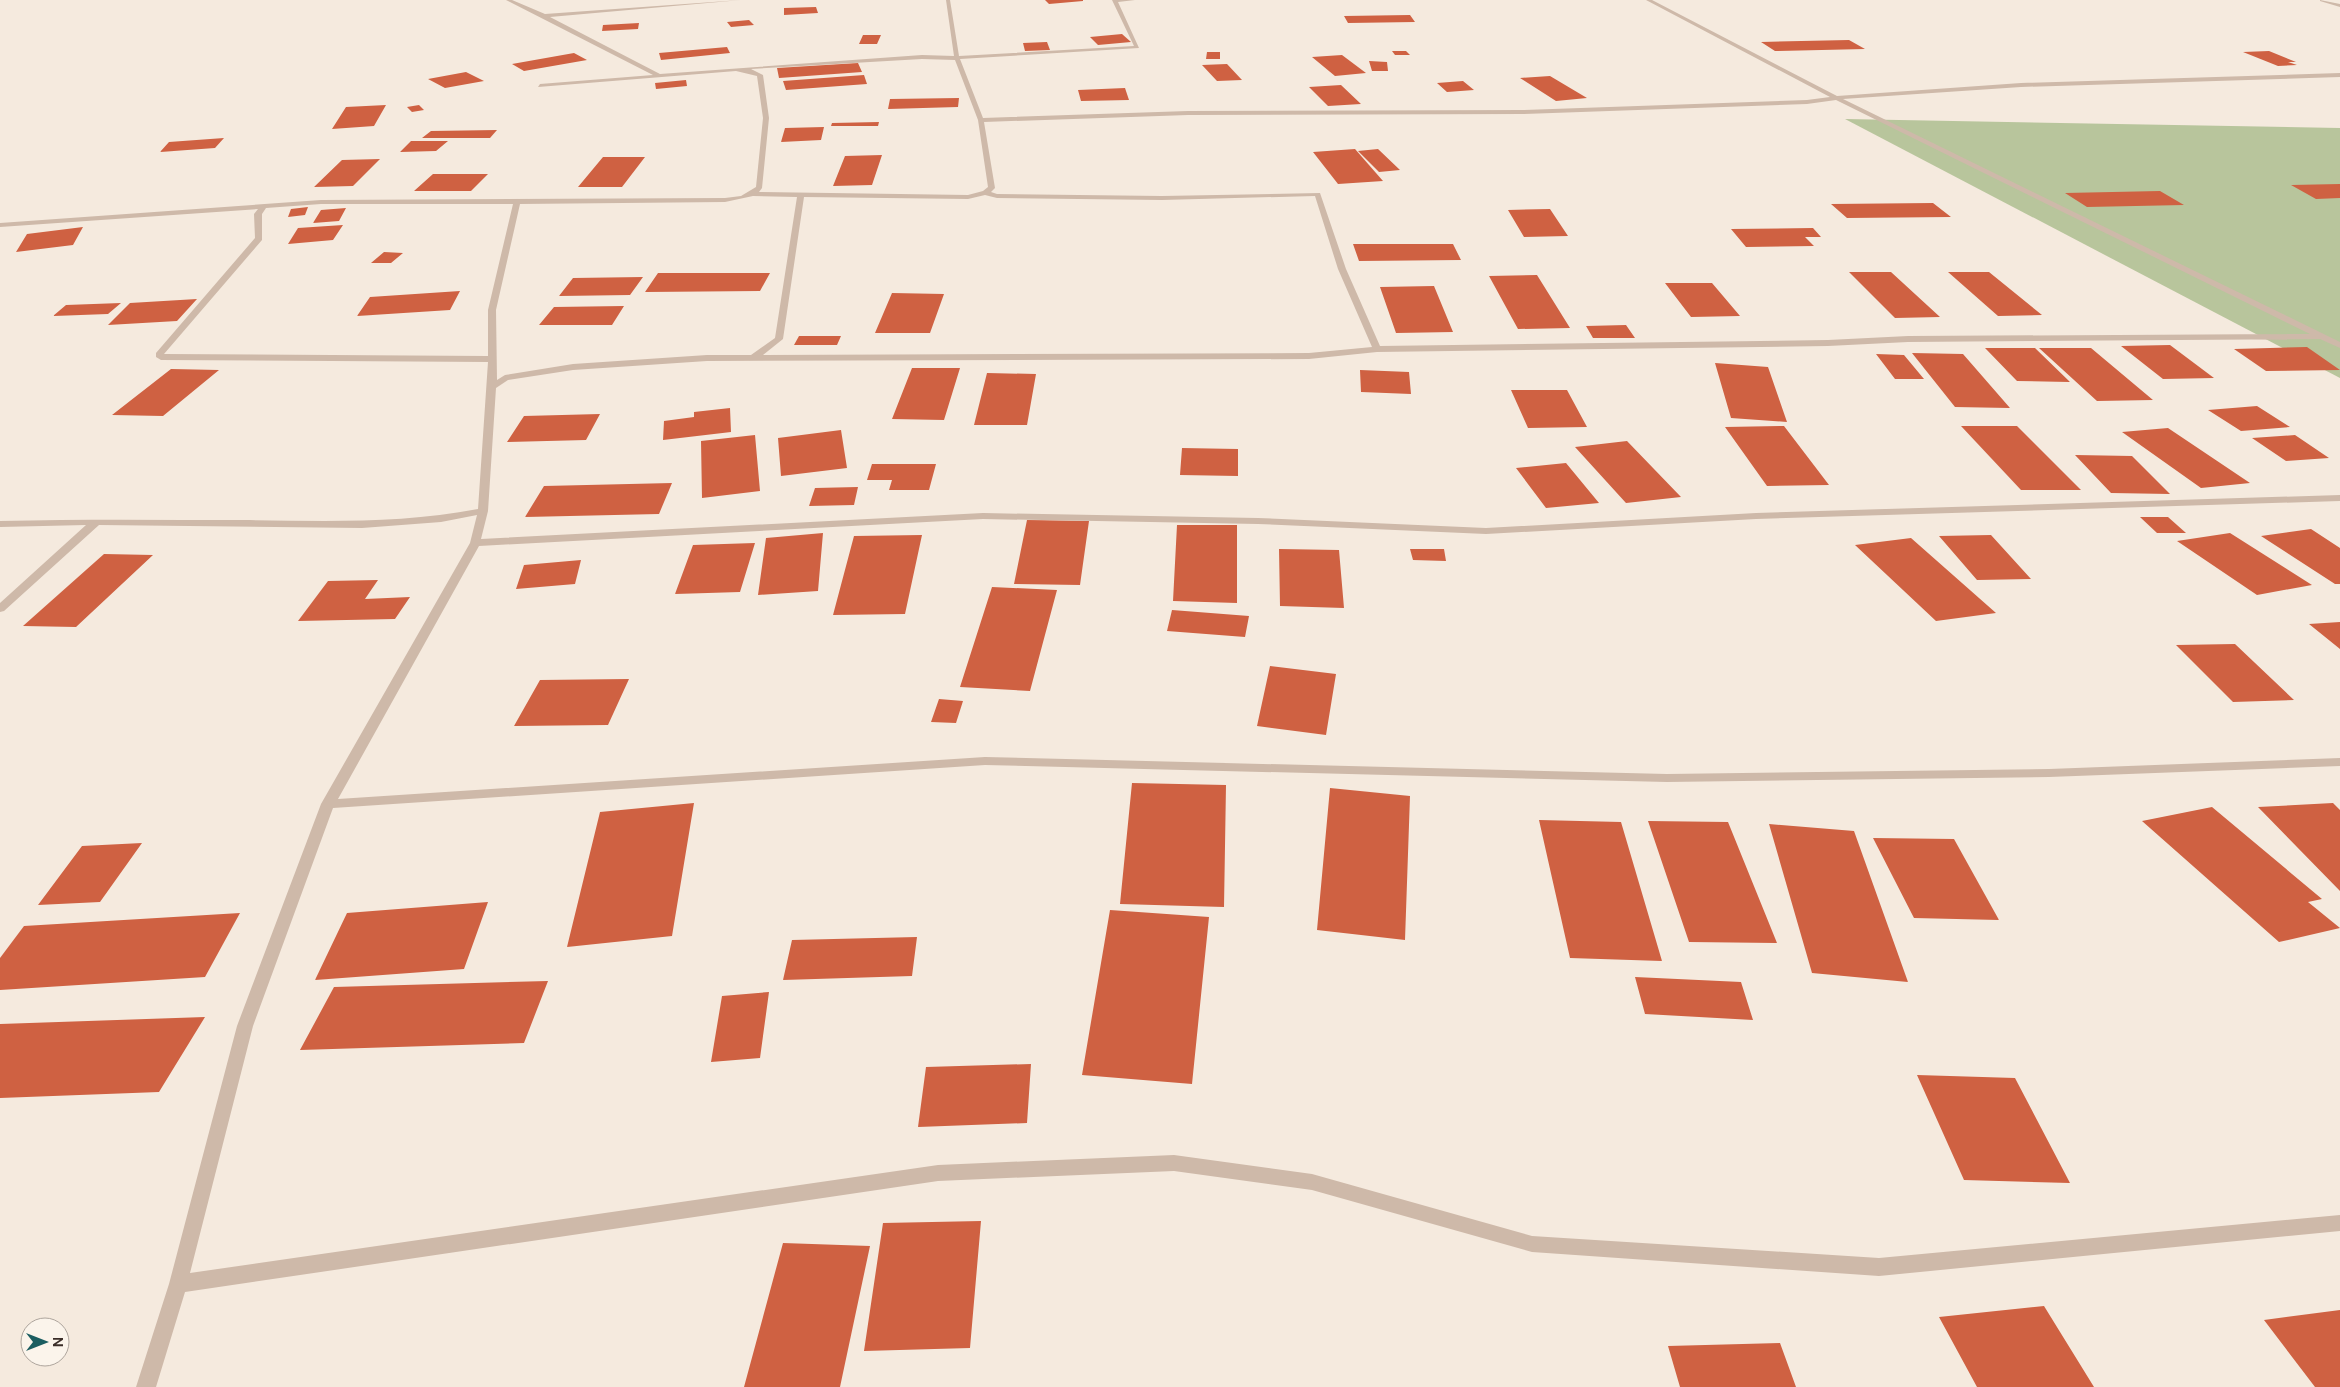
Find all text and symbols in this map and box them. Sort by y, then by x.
north arrow [20,1317,70,1367]
text: N [49,1337,67,1347]

